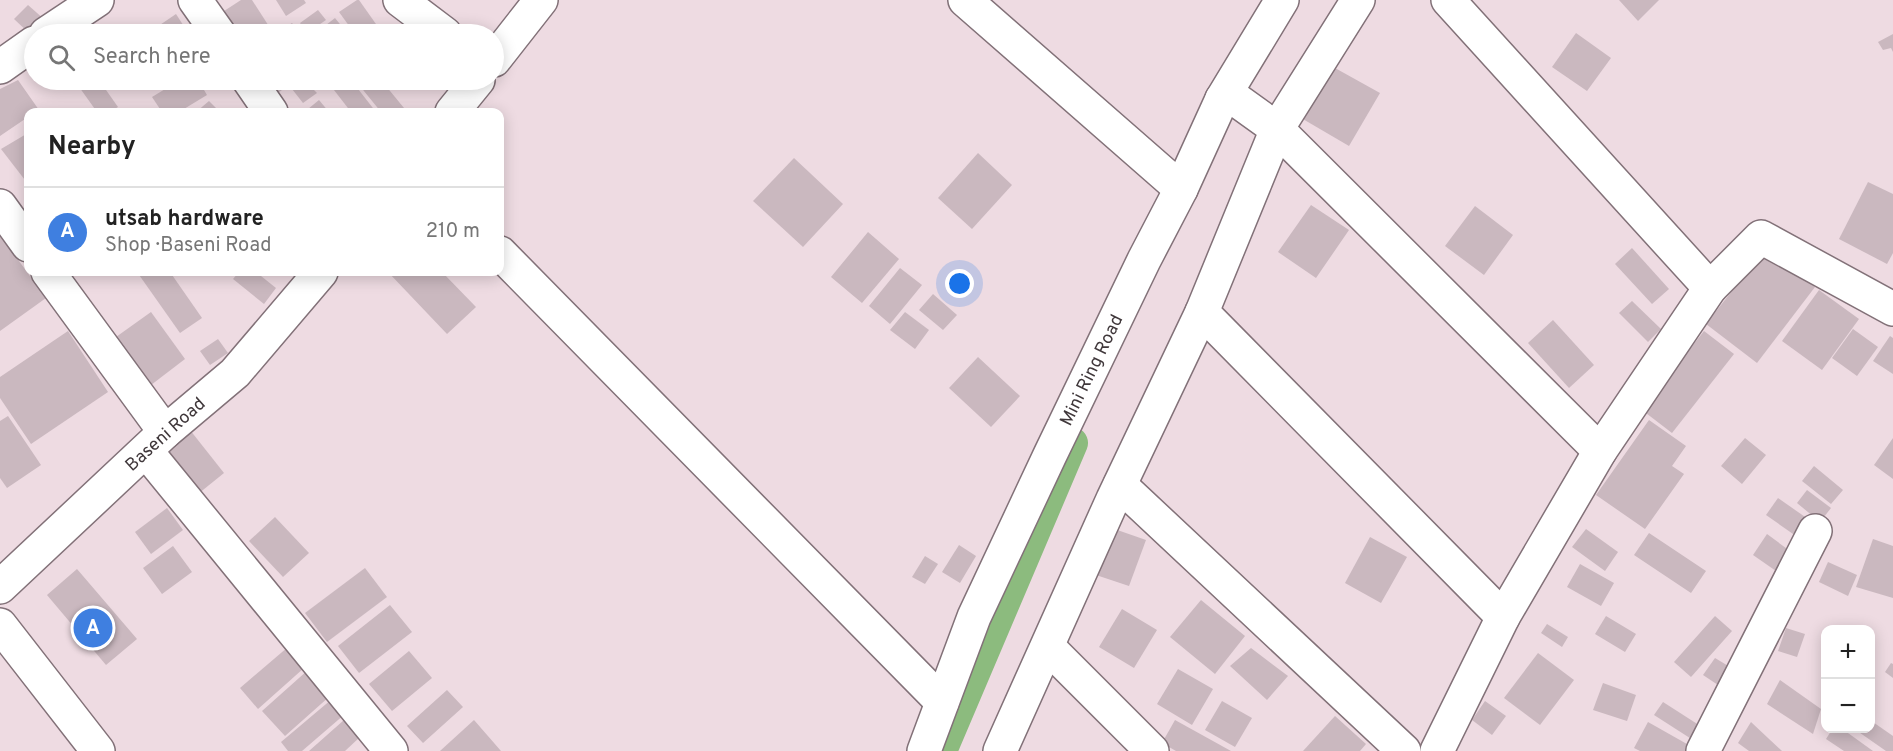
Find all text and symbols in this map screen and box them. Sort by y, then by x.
search box [24,24,504,90]
icon: search [45,41,78,74]
text: Search here [93,44,211,71]
text: Nearby [48,131,136,164]
text: utsab hardware [105,206,264,233]
text: A [60,219,75,245]
text: 210 m [426,219,480,245]
text: Shop · Baseni Road [105,233,272,259]
your location [945,269,974,298]
street label: Mini Ring Road [1055,311,1129,430]
street label: Baseni Road [121,393,211,477]
pin: A [74,606,112,650]
map controls [1821,625,1875,733]
button: + [1821,625,1875,679]
button: − [1821,679,1875,733]

